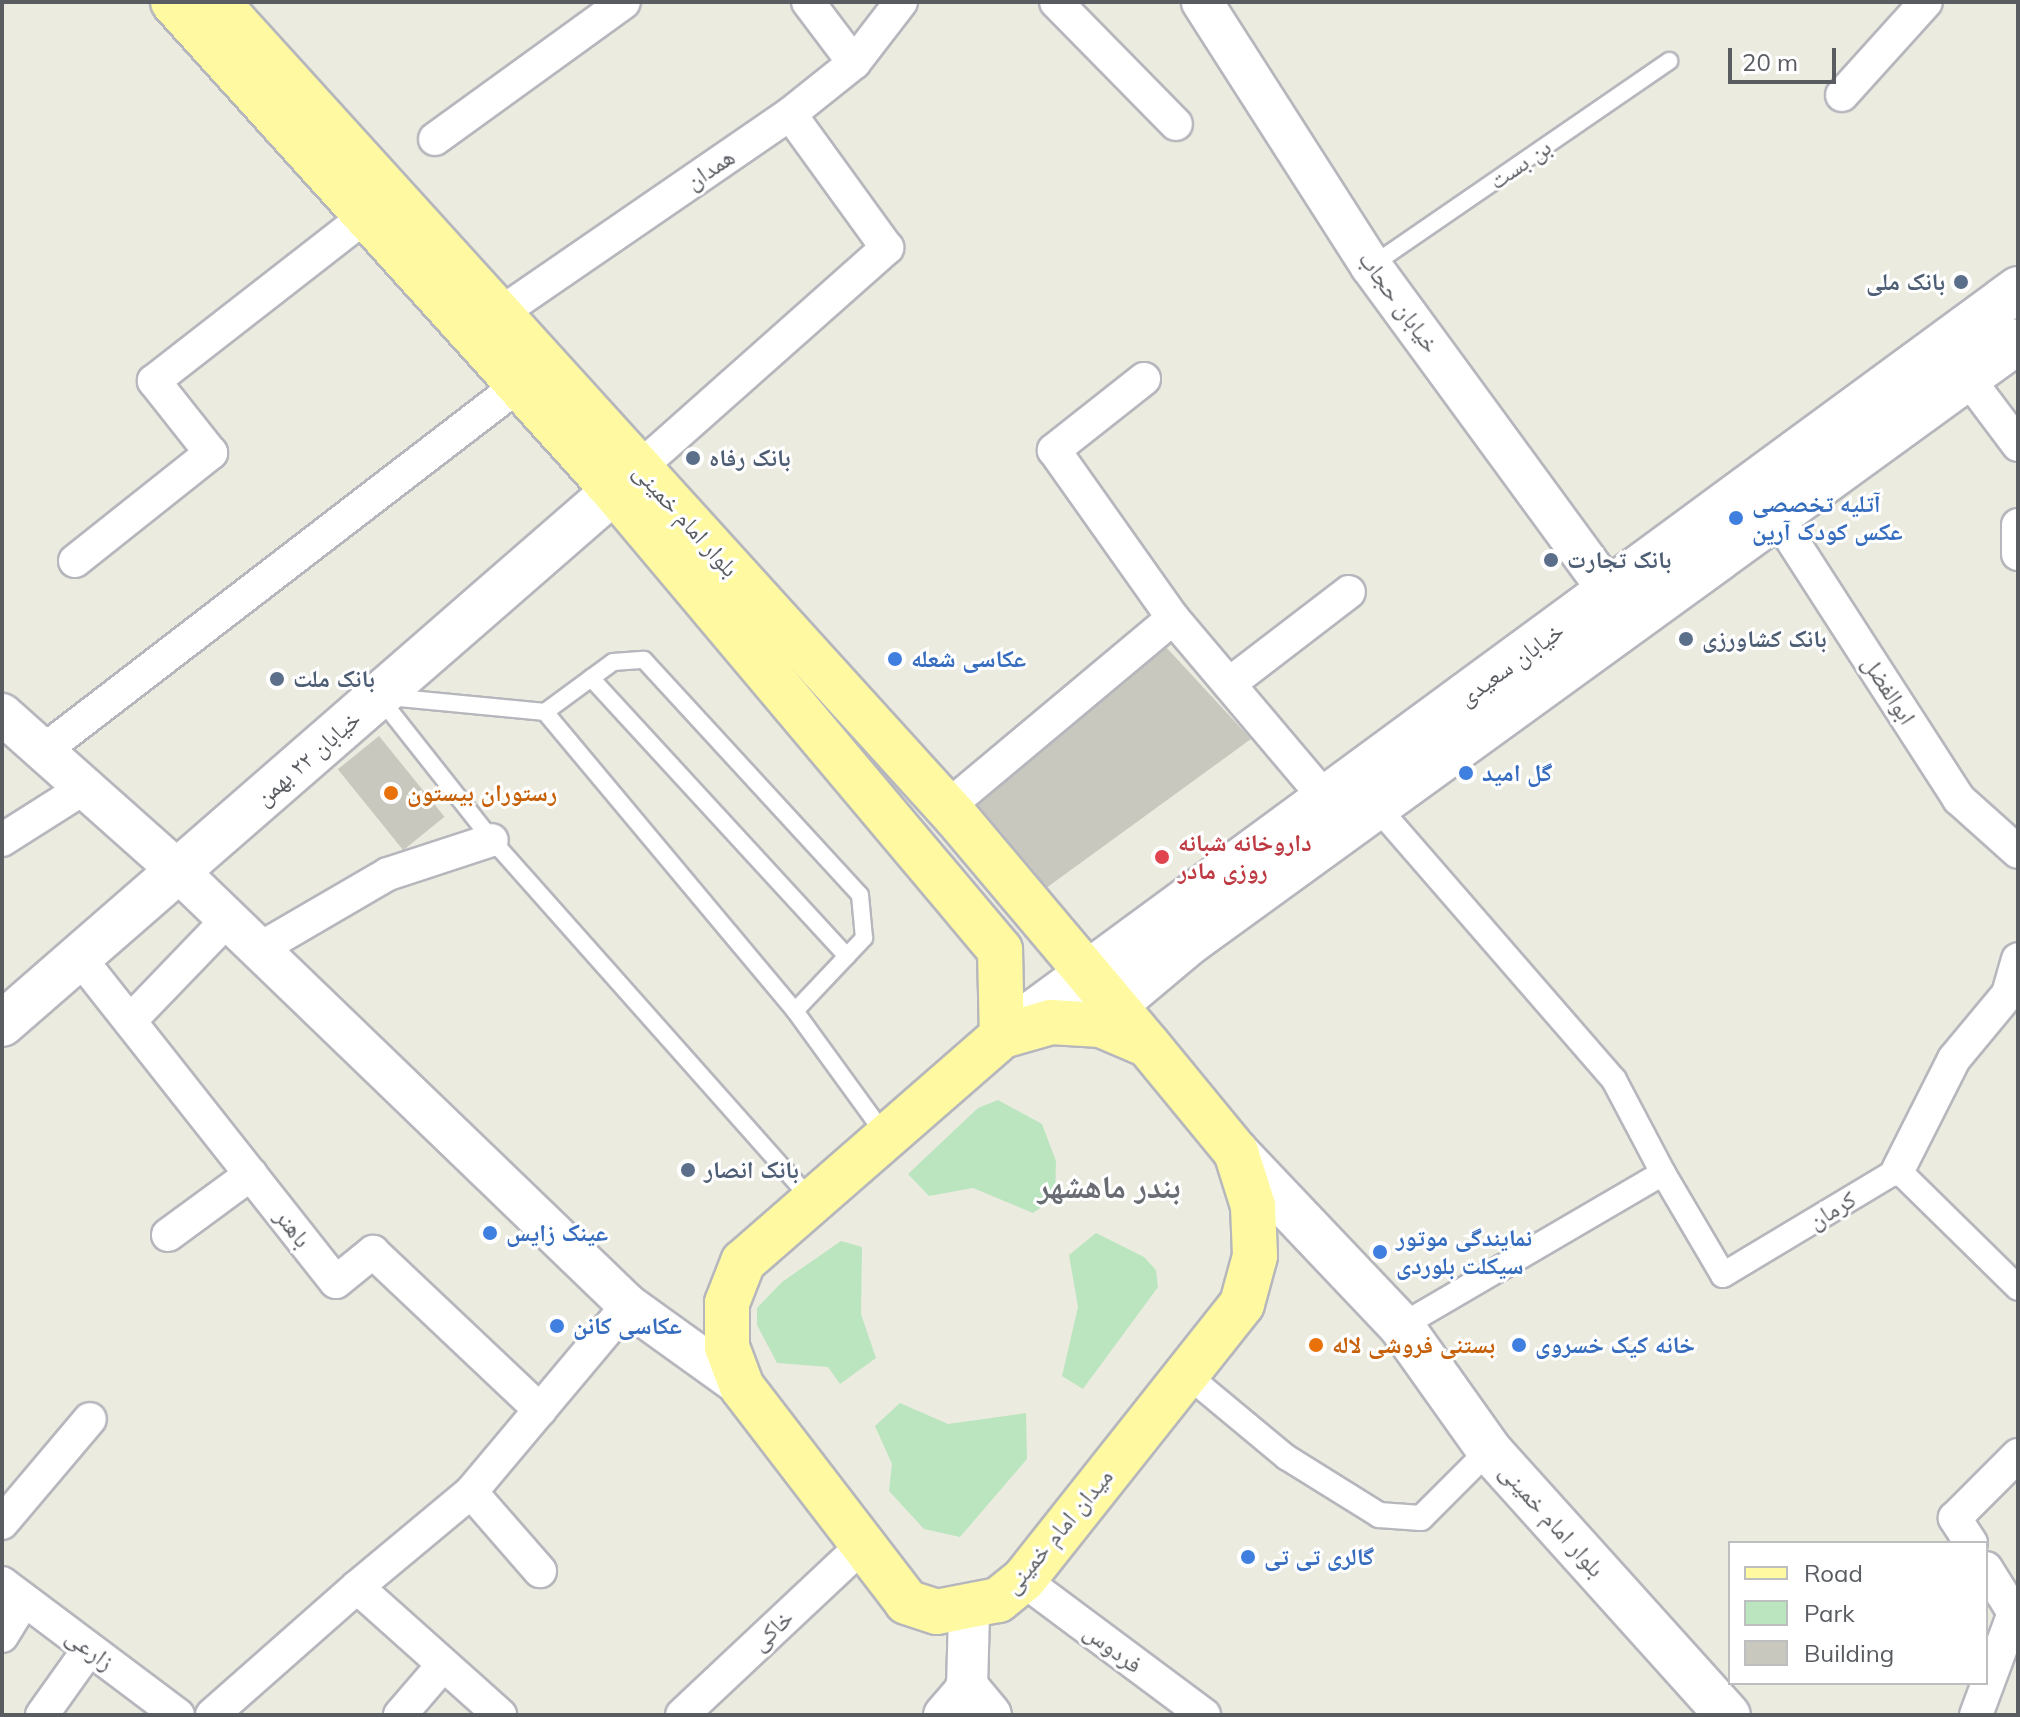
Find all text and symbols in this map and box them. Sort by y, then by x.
scale bar [1732,32,1840,82]
text: 20 m [1742,47,1798,77]
street label: بن بست [1483,132,1557,196]
street label: همدان [680,142,740,196]
street label: خیابان حجاب [1352,245,1446,359]
place label: بانک ملی [1866,268,1945,296]
marker: بانک ملی [1952,273,1970,291]
place label: بانک رفاه [709,444,791,472]
marker: بانک رفاه [684,449,702,467]
street label: بلوار امام خمینی [627,457,745,583]
place label: آتلیه تخصصی عکس کودک آرین [1752,490,1903,546]
marker: آتلیه تخصصی عکس کودک آرین [1727,509,1745,527]
place label: بانک تجارت [1567,546,1671,574]
marker: بانک تجارت [1542,551,1560,569]
street label: خیابان سعیدی [1453,616,1569,712]
place label: بانک کشاورزی [1702,625,1827,653]
marker: بانک کشاورزی [1677,630,1695,648]
place label: عکاسی شعله [911,645,1026,673]
marker: عکاسی شعله [886,650,904,668]
street label: ابوالفضل [1856,650,1922,730]
place label: بانک ملت [293,665,375,693]
marker: بانک ملت [268,670,286,688]
street label: خیابان ۲۲ بهمن [249,704,367,812]
place label: گل امید [1482,759,1552,787]
marker: گل امید [1457,764,1475,782]
place label: رستوران بیستون [407,779,557,807]
marker: رستوران بیستون [382,784,400,802]
place label: داروخانه شبانه روزی مادر [1178,829,1312,885]
marker: داروخانه شبانه روزی مادر [1153,848,1171,866]
place label: بانک انصار [704,1156,799,1184]
marker: بانک انصار [679,1161,697,1179]
district label: بندر ماهشهر [1037,1167,1181,1205]
street label: کرمان [1803,1185,1861,1235]
street label: باهنر [269,1203,317,1253]
place label: عینک زایس [506,1219,608,1247]
marker: عینک زایس [481,1224,499,1242]
place label: نمایندگی موتور سیکلت بلوردی [1396,1224,1532,1280]
marker: نمایندگی موتور سیکلت بلوردی [1371,1243,1389,1261]
place label: عکاسی کانن [573,1312,682,1340]
marker: عکاسی کانن [548,1317,566,1335]
place label: بستنی فروشی لاله [1332,1331,1495,1359]
place label: خانه کیک خسروی [1535,1331,1695,1359]
marker: بستنی فروشی لاله [1307,1336,1325,1354]
marker: خانه کیک خسروی [1510,1336,1528,1354]
street label: بلوار امام خمینی [1493,1457,1611,1583]
street label: میدان امام خمینی [997,1462,1119,1600]
legend [1728,1541,1988,1685]
place label: گالری تی تی [1264,1543,1374,1571]
marker: گالری تی تی [1239,1548,1257,1566]
text: Road [1804,1558,1863,1588]
text: Park [1804,1598,1855,1628]
street label: خاکی [745,1603,799,1657]
street label: فردوس [1078,1617,1148,1679]
street label: زارعی [60,1622,120,1676]
text: Building [1804,1638,1894,1668]

